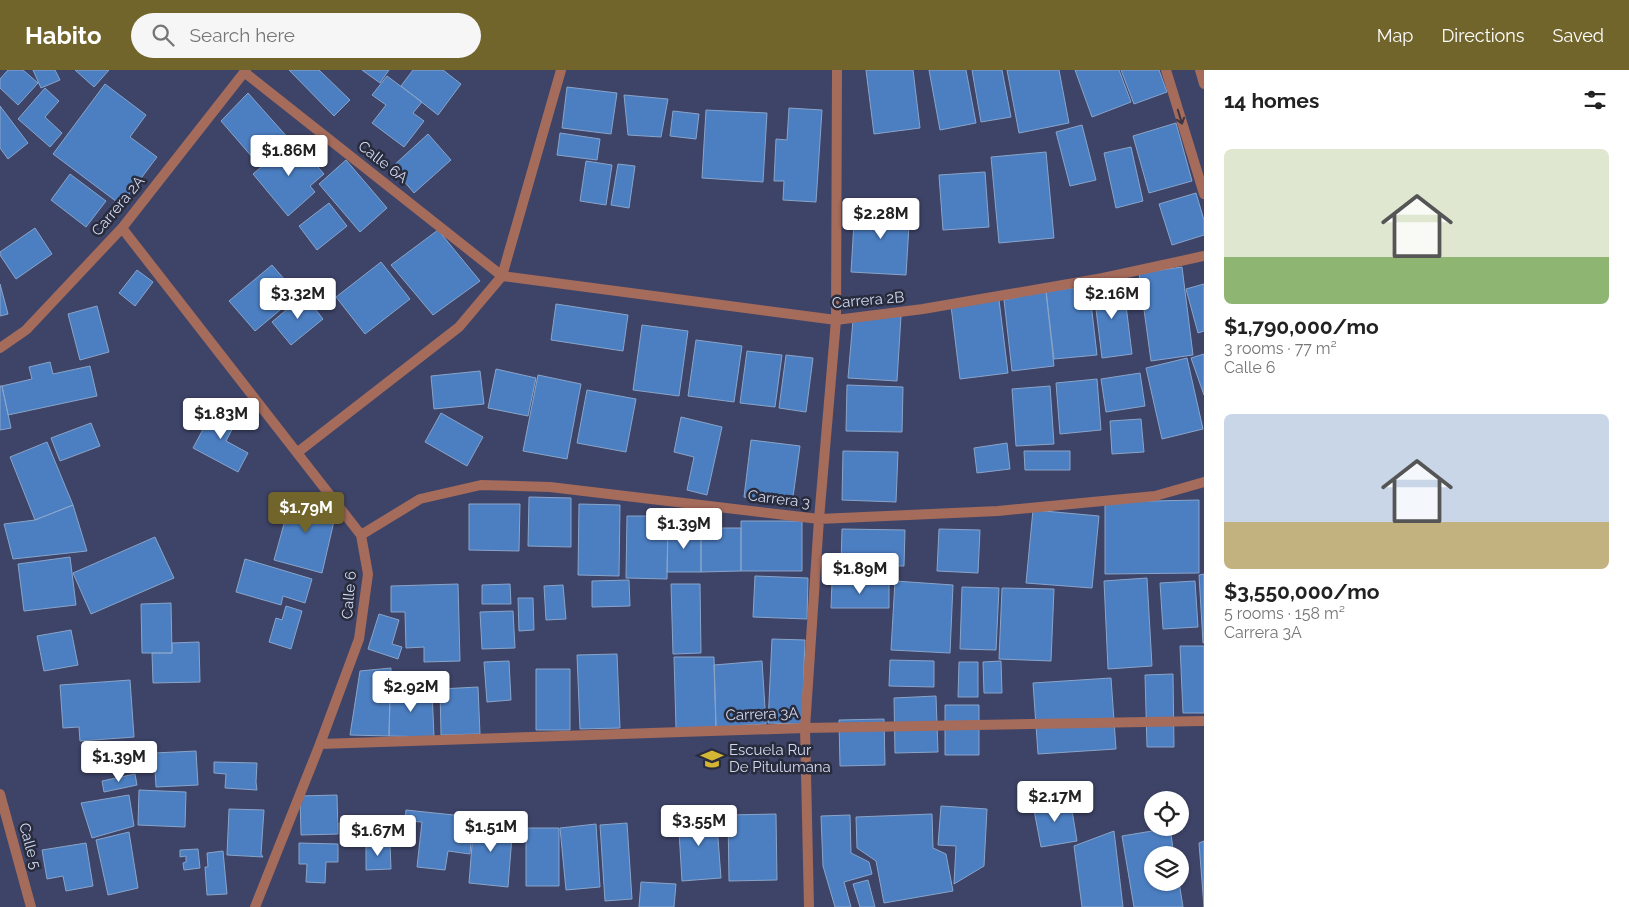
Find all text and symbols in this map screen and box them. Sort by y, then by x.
search box [131,13,481,58]
text: Habito [25,21,101,50]
icon: search [149,21,177,49]
text: Search here [189,24,295,46]
text: Map [1377,25,1413,46]
text: Directions [1441,25,1525,46]
text: Saved [1553,25,1604,46]
icon: filters [1581,86,1609,114]
text: 14 homes [1224,88,1319,113]
one-way arrow [1176,108,1185,124]
pin: $1.86M [248,134,330,177]
street label: Calle 6A [355,137,411,187]
text: $1.86M [262,141,316,160]
street label: Carrera 2A [88,172,148,240]
icon: home [1372,181,1462,271]
pin: $2.28M [840,198,922,240]
text: $2.28M [853,204,909,223]
pin: $3.32M [257,278,339,320]
pin: $2.16M [1071,278,1153,320]
text: $3.32M [271,284,325,303]
text: $2.16M [1085,284,1139,303]
street label: Carrera 2B [831,288,905,312]
text: $1,790,000/mo [1224,314,1379,339]
text: 3 rooms · 77 m² [1224,339,1337,358]
text: Calle 6 [1224,358,1276,377]
pin: $1.83M [180,398,262,440]
text: $1.83M [194,404,248,423]
icon: home [1372,446,1462,536]
street label: Carrera 3 [747,486,811,512]
pin: $1.79M [265,492,347,534]
text: $1.79M [279,498,333,517]
pin: $1.39M [643,508,725,550]
text: $1.39M [657,514,711,533]
pin: $1.89M [819,552,901,595]
text: $1.89M [833,559,887,578]
street label: Calle 6 [338,570,360,620]
text: $3,550,000/mo [1224,579,1380,604]
text: 5 rooms · 158 m² [1224,604,1345,623]
text: Carrera 3A [1224,623,1302,642]
pin: $2.92M [370,670,452,713]
text: $2.92M [383,677,439,696]
street label: Carrera 3A [725,704,799,724]
pin: $1.39M [78,740,160,783]
place label: Escuela Rur De Pitulumana [729,741,831,776]
school or university icon: Escuela Rur De Pitulumana [699,746,725,772]
text: $1.39M [92,747,146,766]
pin: $2.17M [1014,780,1096,823]
text: $2.17M [1028,787,1082,806]
map controls [1144,791,1189,891]
button: locate [1144,791,1189,836]
pin: $3.55M [658,804,740,847]
pin: $1.51M [450,810,532,853]
text: $3.55M [672,811,726,830]
pin: $1.67M [337,814,419,857]
text: $1.51M [465,817,517,836]
street label: Calle 5 [15,821,45,871]
text: $1.67M [351,821,405,840]
button: layers [1144,846,1189,891]

